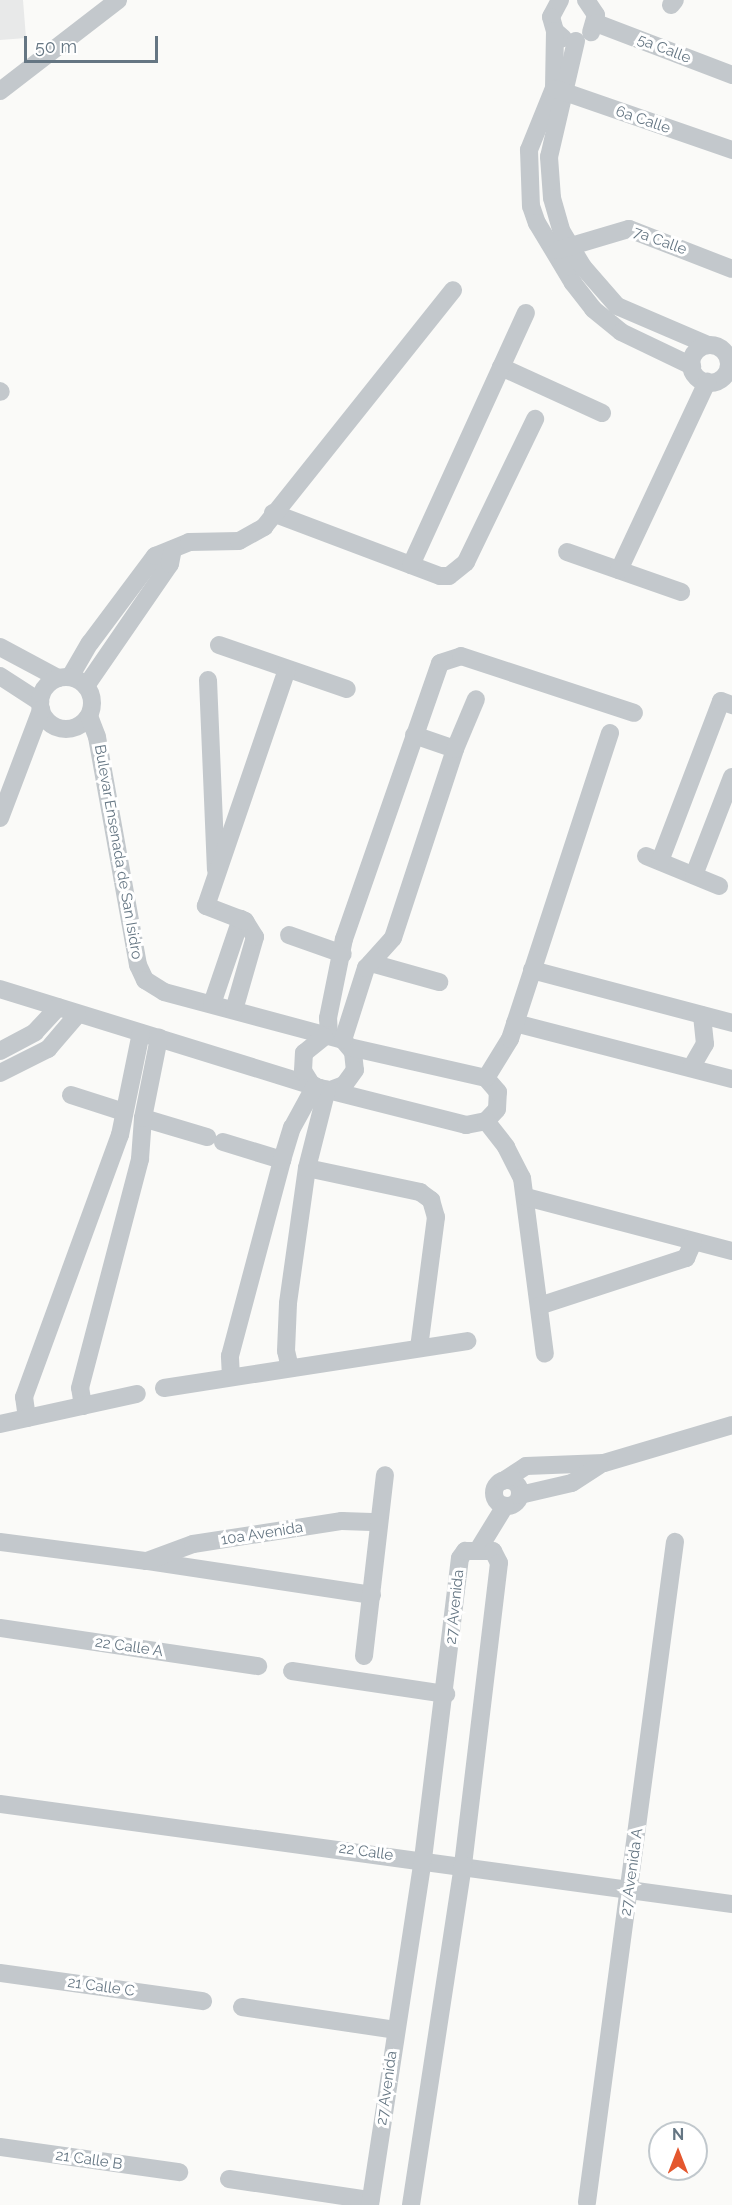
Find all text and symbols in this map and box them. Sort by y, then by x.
scale bar [27,24,160,62]
street label: 5a Calle [635,31,693,67]
text: 50 m [35,36,77,57]
street label: 6a Calle [613,102,673,138]
street label: 7a Calle [631,223,689,259]
street label: Bulevar Ensenada de San Isidro [90,743,146,961]
street label: 10a Avenida [219,1519,305,1549]
street label: 27 Avenida [442,1569,468,1645]
street label: 22 Calle A [94,1633,164,1661]
street label: 27 Avenida A [617,1827,647,1917]
street label: 22 Calle [338,1839,394,1865]
street label: 21 Calle C [66,1973,136,2001]
street label: 27 Avenida [373,2049,401,2127]
north arrow [648,2121,708,2181]
text: N [672,2125,684,2144]
street label: 21 Calle B [54,2146,124,2174]

